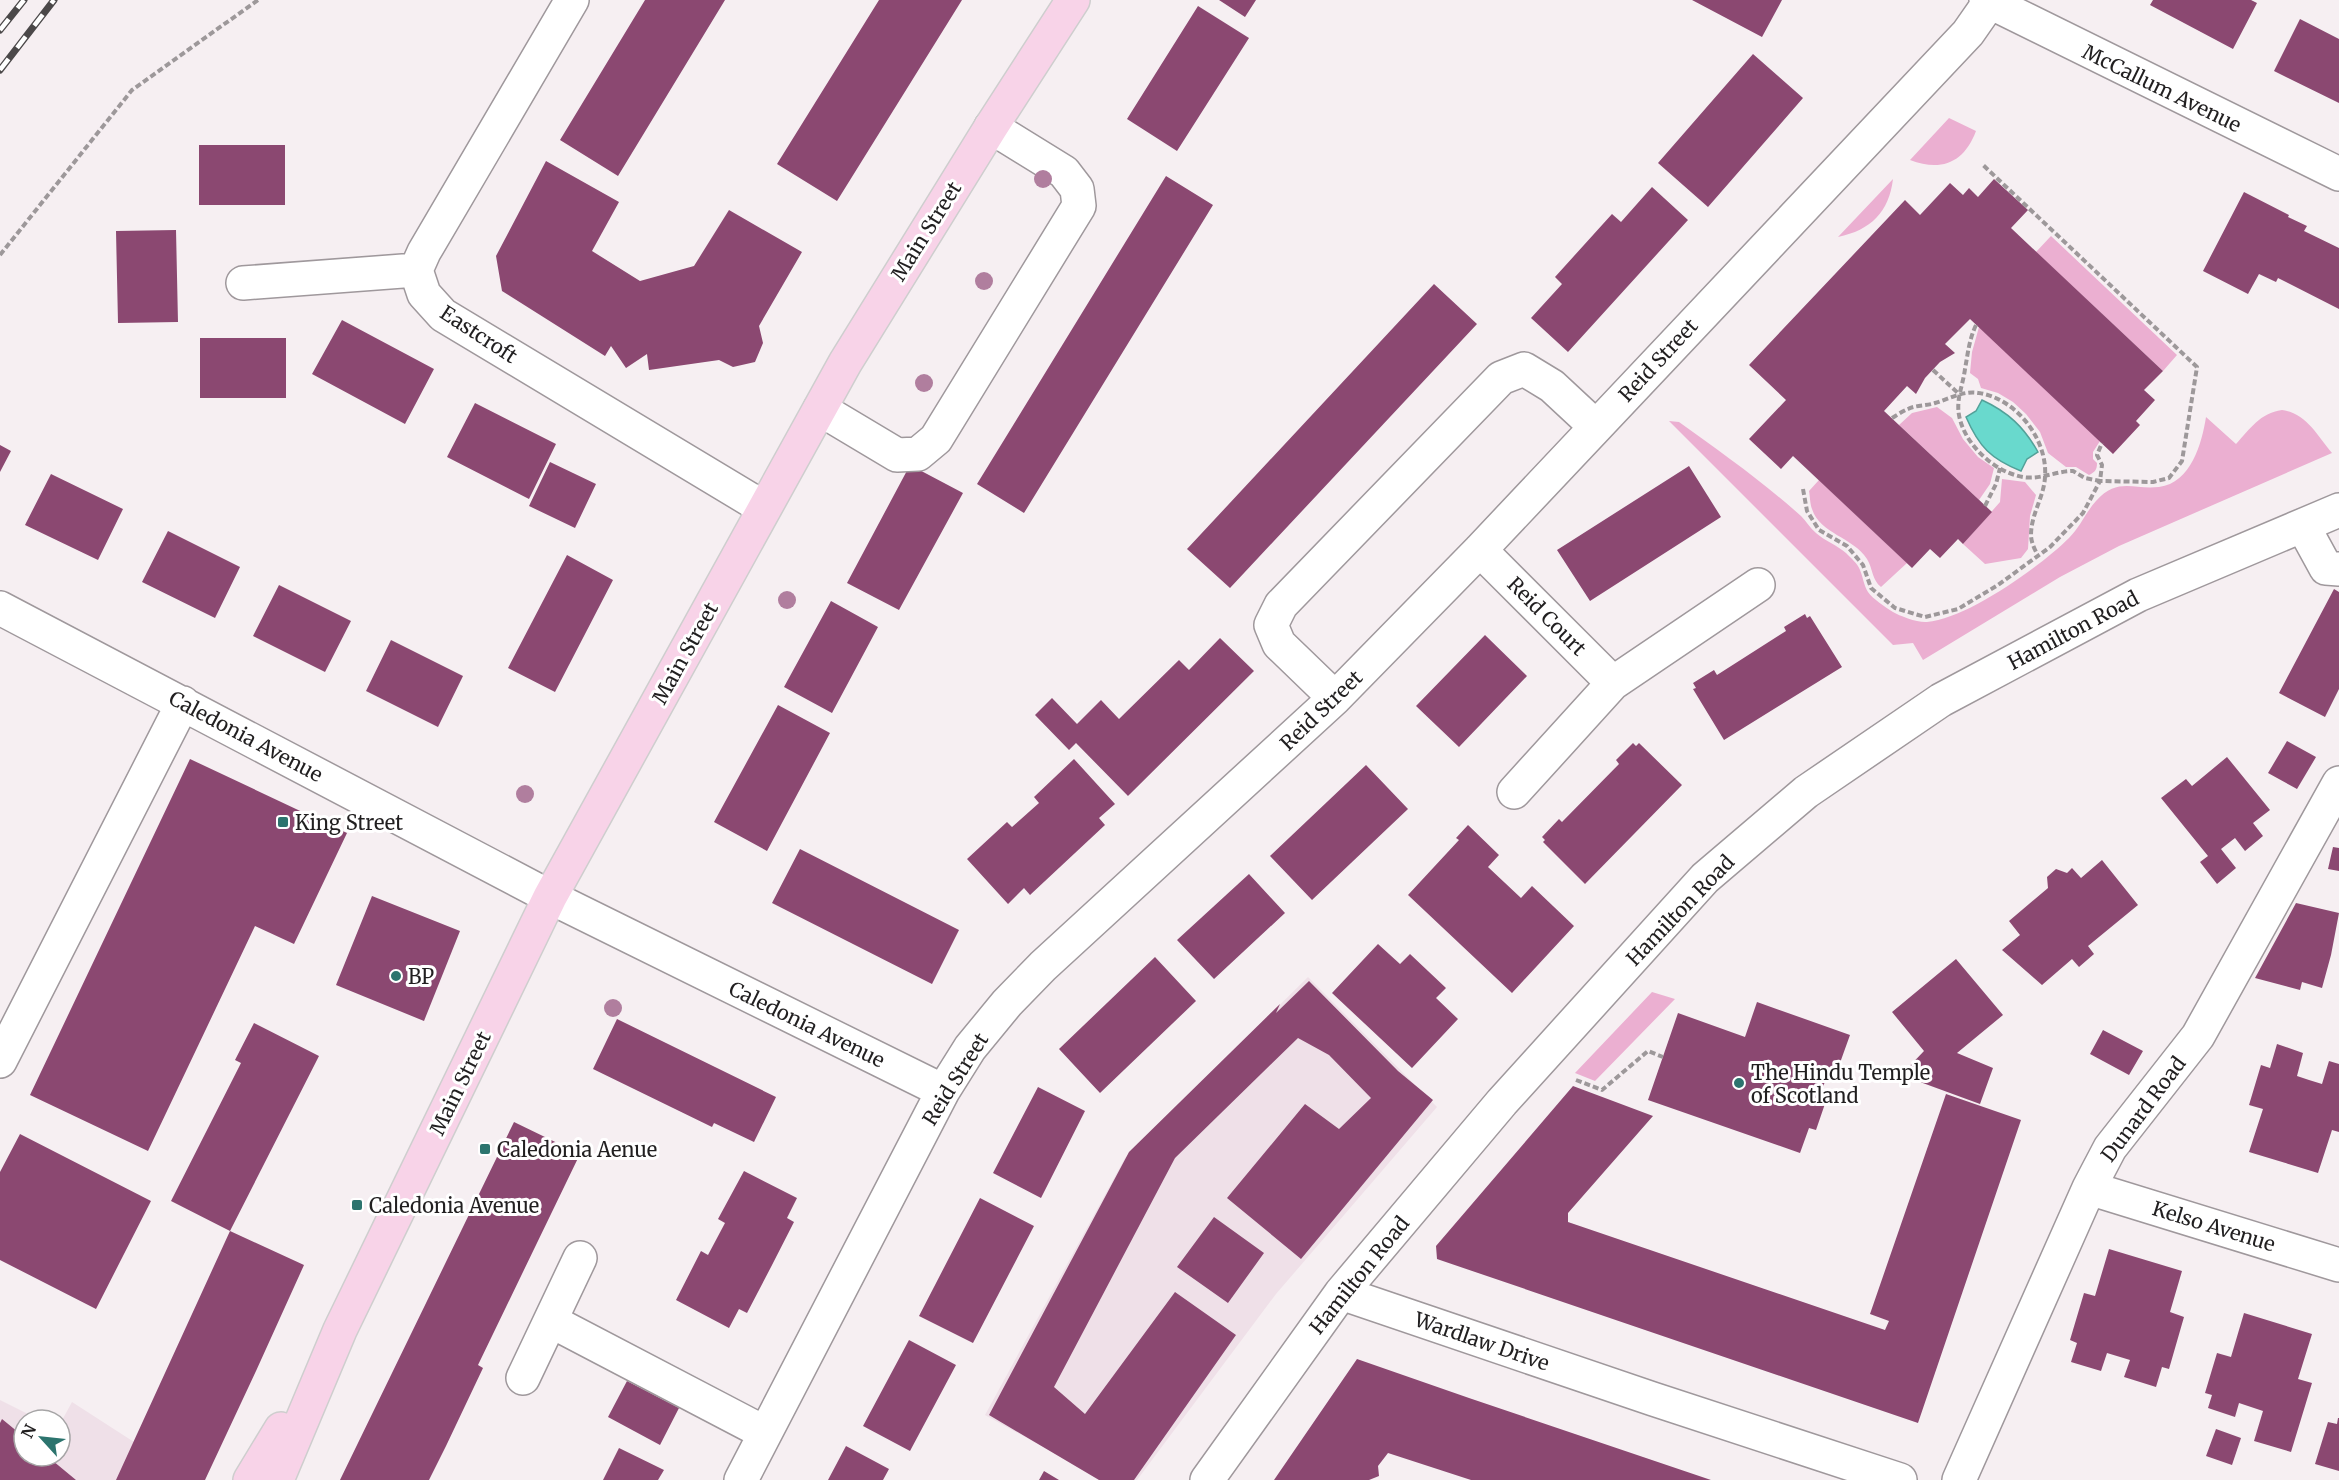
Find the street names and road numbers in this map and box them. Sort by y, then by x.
street label: McCallum Avenue [2079,39,2245,137]
street label: Main Street [886,177,966,285]
street label: Eastcroft [436,300,522,368]
street label: Reid Street [1613,313,1703,407]
street label: Reid Court [1502,571,1592,661]
street label: Hamilton Road [2003,585,2143,675]
street label: Main Street [647,598,723,708]
street label: Reid Street [1275,665,1367,755]
street label: Caledonia Avenue [165,685,327,787]
street label: Hamilton Road [1621,849,1739,971]
street label: Caledonia Avenue [725,975,889,1073]
street label: Main Street [424,1027,496,1139]
street label: Reid Street [917,1028,993,1130]
street label: Dunard Road [2095,1051,2191,1167]
street label: Kelso Avenue [2150,1195,2278,1257]
street label: Hamilton Road [1304,1211,1414,1339]
street label: Wardlaw Drive [1410,1306,1553,1376]

